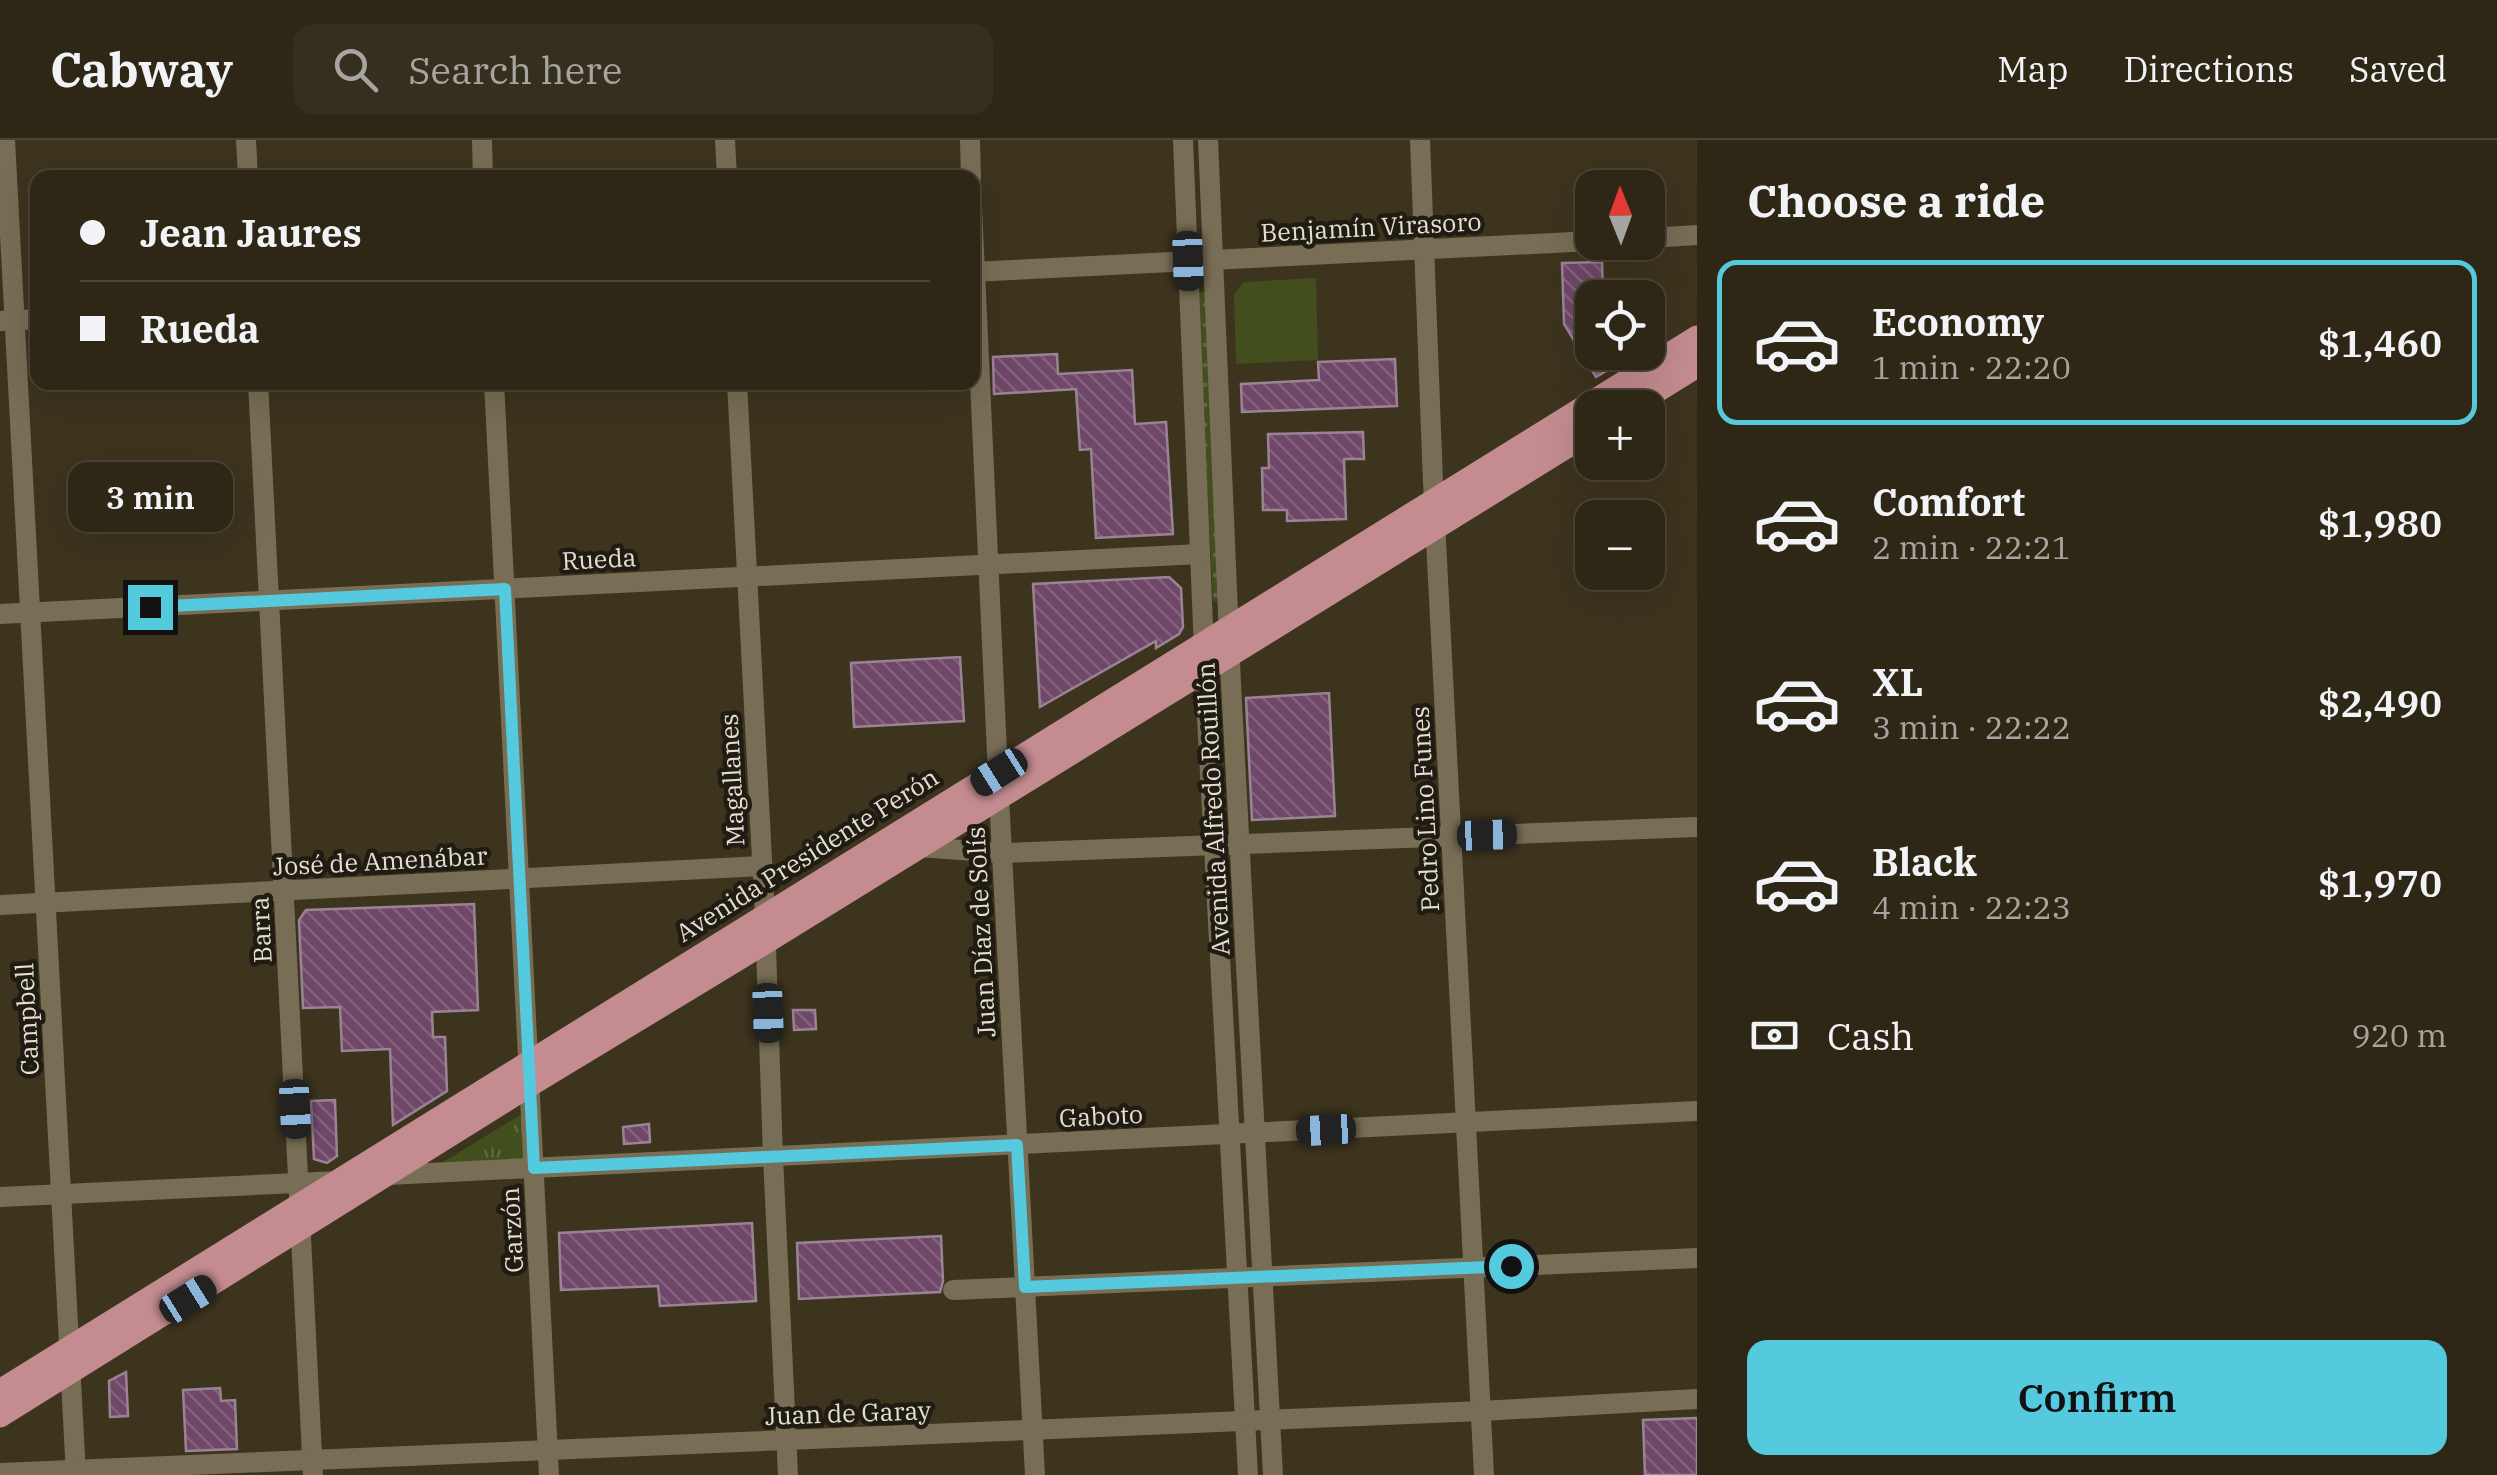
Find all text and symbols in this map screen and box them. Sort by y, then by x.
search box [293,24,993,114]
text: Cabway [50,38,233,100]
icon: search [328,42,383,97]
text: Search here [408,45,622,94]
text: Map [1997,46,2068,92]
text: Directions [2123,46,2294,92]
text: Saved [2349,46,2447,92]
north arrow [1575,170,1665,260]
map controls [1575,170,1665,590]
text: Choose a ride [1747,171,2045,229]
street label: Benjamín Virasoro [1260,204,1482,249]
text: Jean Jaures [140,208,362,257]
car [1172,230,1204,292]
button: locate [1575,280,1665,370]
text: Economy [1872,297,2044,346]
icon: car [1752,298,1842,388]
text: Rueda [140,304,260,353]
text: $1,460 [2318,318,2442,367]
text: 1 min · 22:20 [1872,346,2071,388]
button: + [1575,390,1665,480]
callout: 3 min [68,462,232,532]
text: 3 min [106,476,195,518]
text: Comfort [1872,477,2025,526]
icon: car [1752,478,1842,568]
text: $1,980 [2318,498,2442,547]
button: − [1575,500,1665,590]
text: 2 min · 22:21 [1872,526,2071,568]
street label: Rueda [561,540,637,577]
route end [128,585,173,630]
text: XL [1872,657,1923,706]
icon: car [1752,658,1842,748]
street label: Avenida Alfredo Rouillón [1188,662,1237,956]
text: $2,490 [2318,678,2442,727]
street label: Pedro Lino Funes [1403,705,1446,913]
text: 3 min · 22:22 [1872,706,2071,748]
street label: Magallanes [712,713,751,847]
car [966,743,1032,801]
street label: Avenida Presidente Perón [669,760,944,949]
car [1456,819,1518,851]
street label: Juan Díaz de Solís [959,826,1002,1038]
text: Black [1872,837,1977,886]
street label: José de Amenábar [272,838,488,883]
icon: car [1752,838,1842,928]
text: $1,970 [2318,858,2442,907]
text: 4 min · 22:23 [1872,886,2071,928]
street label: Barra [242,896,279,964]
street label: Campbell [7,962,46,1076]
car [752,982,784,1044]
icon: cash [1747,1008,1802,1063]
text: Cash [1827,1011,1914,1060]
text: 920 m [2351,1014,2447,1056]
car [278,1078,312,1140]
street label: Gaboto [1058,1097,1144,1134]
car [1295,1113,1357,1147]
street label: Garzón [493,1186,530,1274]
route start [1489,1244,1534,1289]
car [155,1270,221,1328]
button: Confirm [1747,1340,2447,1455]
street label: Juan de Garay [764,1393,932,1432]

